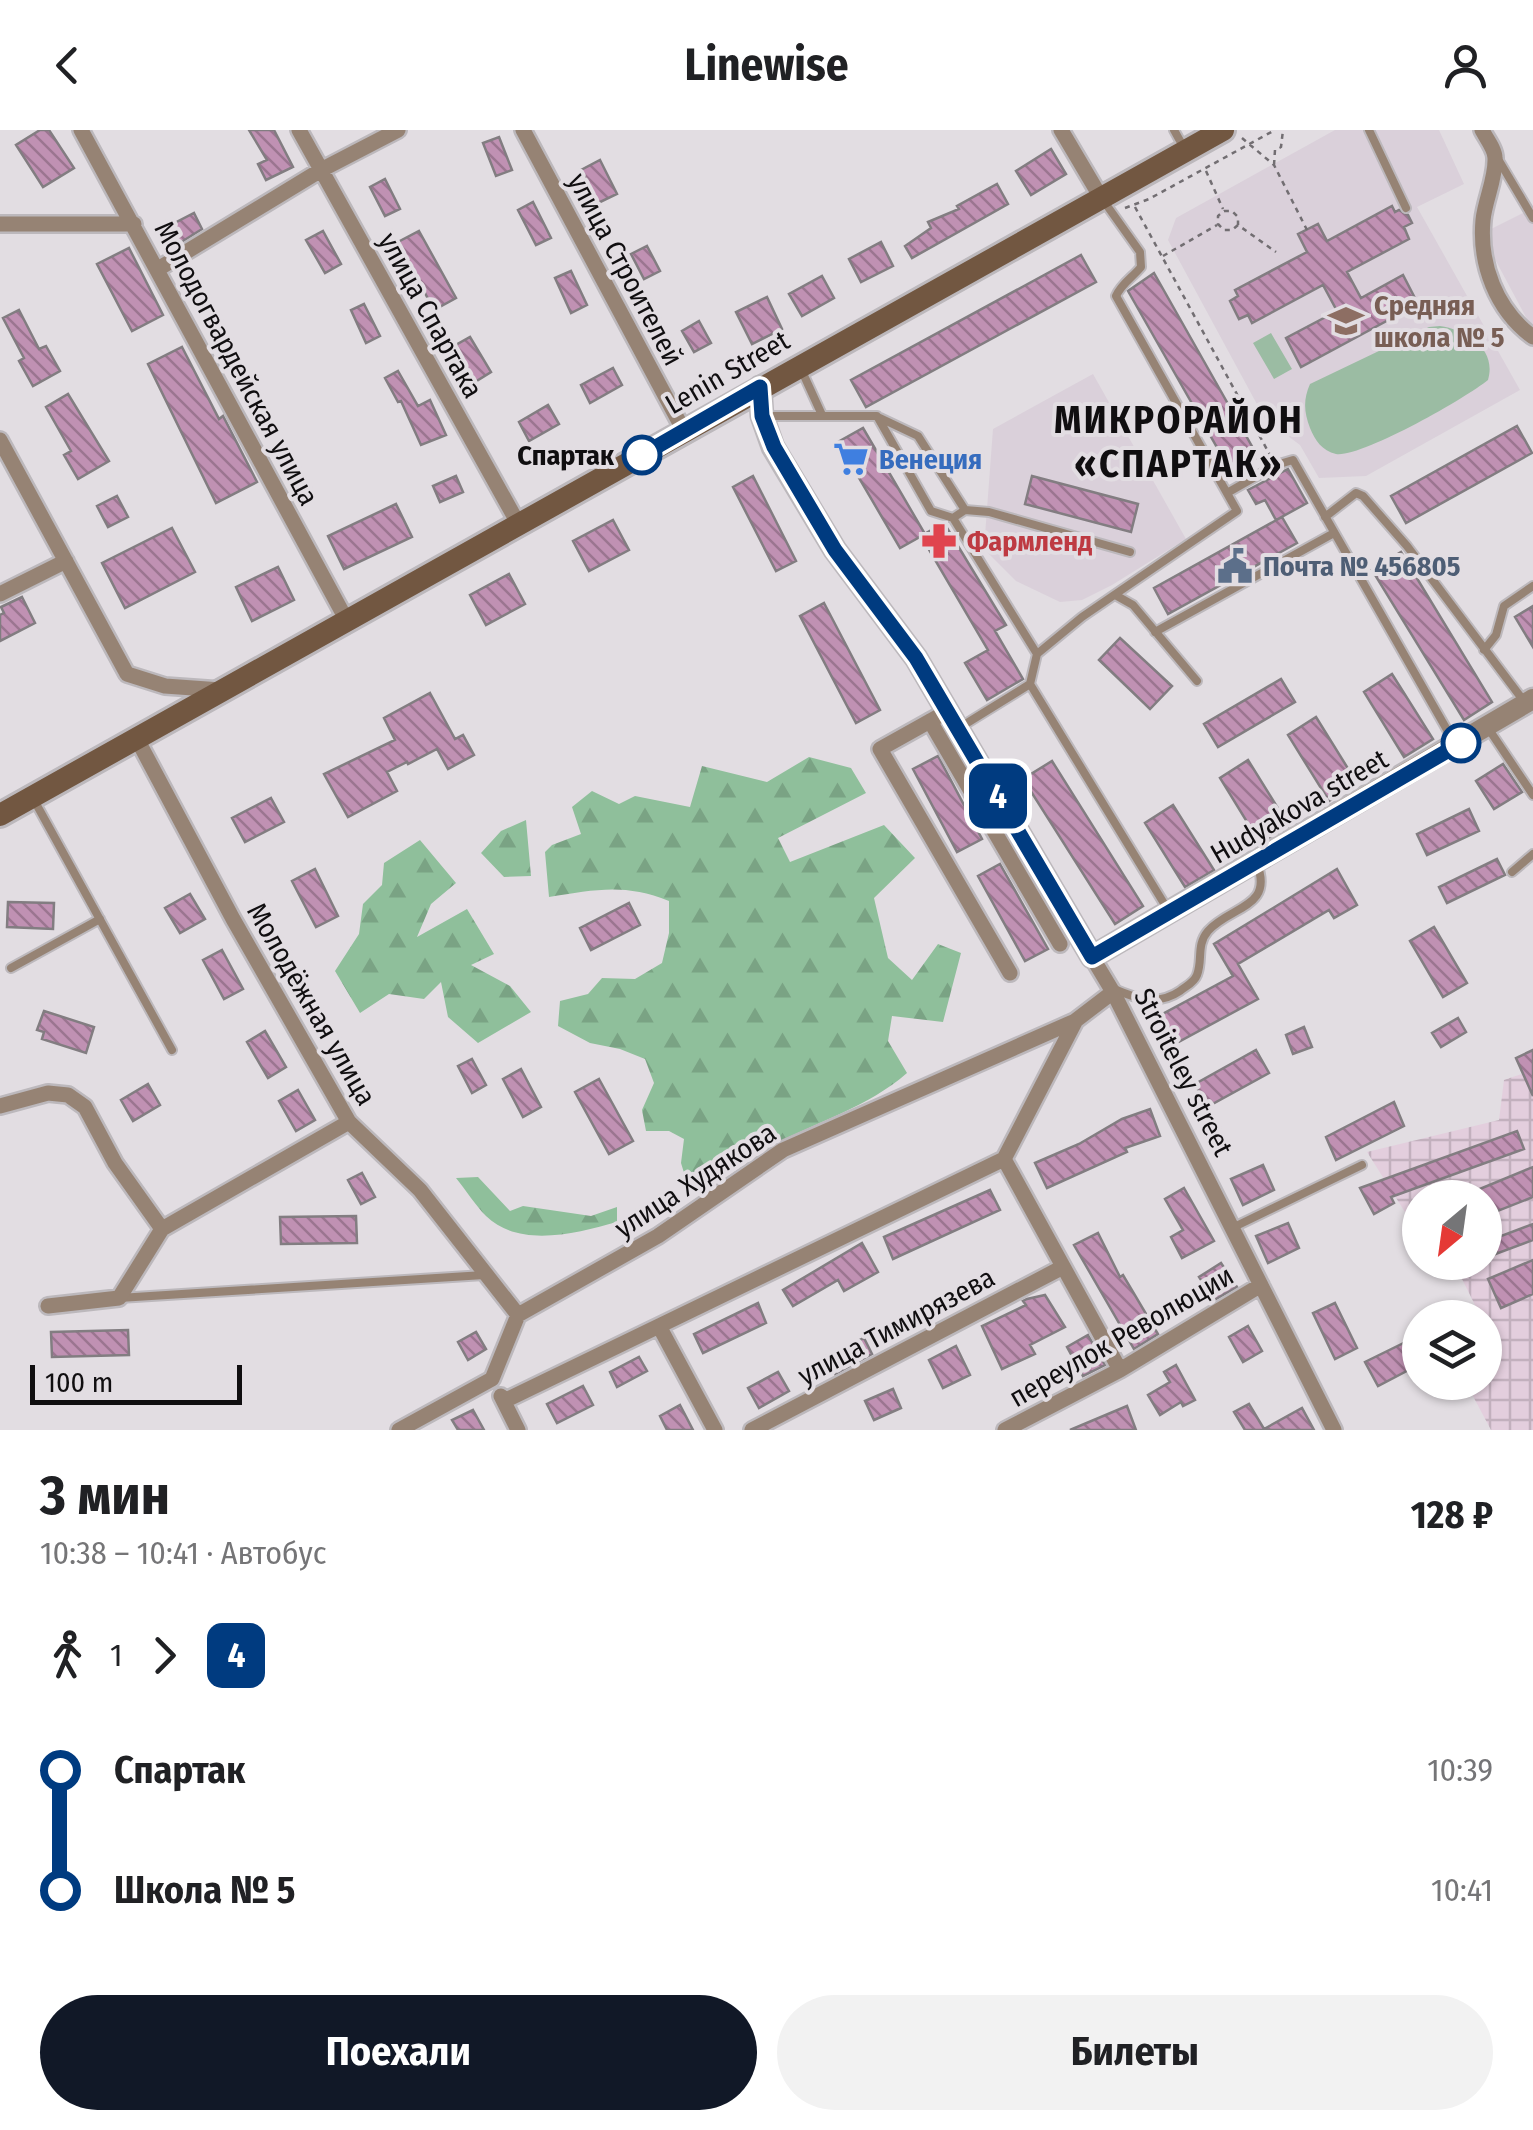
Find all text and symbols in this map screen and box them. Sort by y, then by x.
icon: back [40,38,95,93]
text: Linewise [684,38,849,92]
icon: person [1438,38,1493,93]
street label: улица Строителей [561,167,690,371]
street label: Молодогвардейская улица [148,216,326,511]
street label: улица Спартака [372,227,490,404]
place label: Средняя школа № 5 [1374,289,1505,354]
school or university icon: Средняя школа № 5 [1327,302,1365,340]
street label: Lenin Street [659,323,796,421]
district label: МИКРОРАЙОН «СПАРТАК» [1054,397,1304,487]
marker: Спартак [623,436,661,474]
place label: Спартак [517,439,615,472]
supermarket icon: Венеция [832,440,870,478]
place label: Венеция [879,443,982,476]
pharmacy icon: Фармленд [920,522,958,560]
place label: Фармленд [967,525,1092,558]
public building icon: Почта № 456805 [1216,547,1254,585]
place label: Почта № 456805 [1263,550,1460,583]
unlabelled marker [1442,724,1480,762]
street label: Hudyakova street [1205,742,1394,871]
line badge: 4 [966,764,1030,828]
text: 4 [989,775,1007,817]
street label: Молодёжная улица [240,897,383,1111]
street label: Stroiteley street [1127,983,1240,1162]
street label: улица Худякова [609,1116,782,1245]
north arrow [1402,1180,1502,1280]
map controls [1402,1180,1502,1400]
street label: переулок Революции [1003,1259,1239,1414]
street label: улица Тимирязева [792,1261,1000,1392]
button: layers [1402,1300,1502,1400]
scale bar [30,1360,242,1404]
text: 100 m [45,1366,113,1399]
text: 3 мин [40,1463,170,1529]
text: 128 ₽ [1411,1492,1493,1538]
text: 10:38 – 10:41 · Автобус [40,1534,326,1572]
icon: walk [40,1628,95,1683]
icon: forward [137,1628,192,1683]
text: 4 [227,1634,245,1676]
text: 1 [110,1636,122,1674]
text: Спартак [114,1747,245,1793]
text: 10:39 [1427,1751,1493,1789]
text: Школа № 5 [114,1867,296,1913]
text: 10:41 [1431,1871,1493,1909]
button: Поехали [40,1995,757,2110]
button: Билеты [777,1995,1493,2110]

